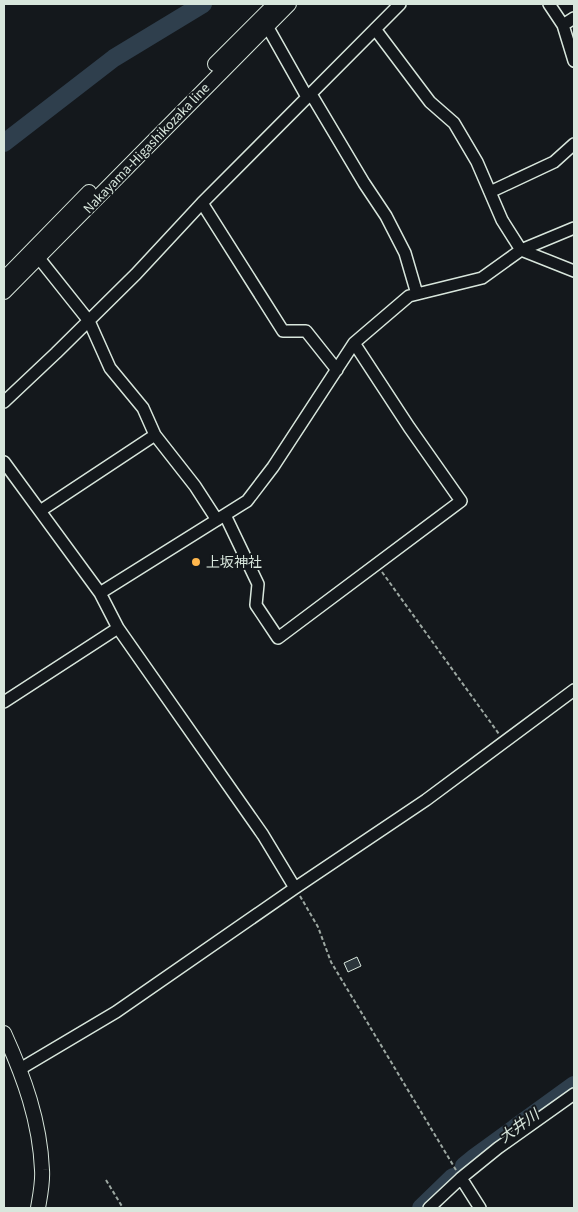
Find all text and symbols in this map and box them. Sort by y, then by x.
street label: Nakayama-Higashikozaka line [79,79,215,219]
place label: 上坂神社 [206,553,262,573]
marker: 上坂神社 [190,556,202,568]
water label: 大井川 [495,1104,545,1148]

